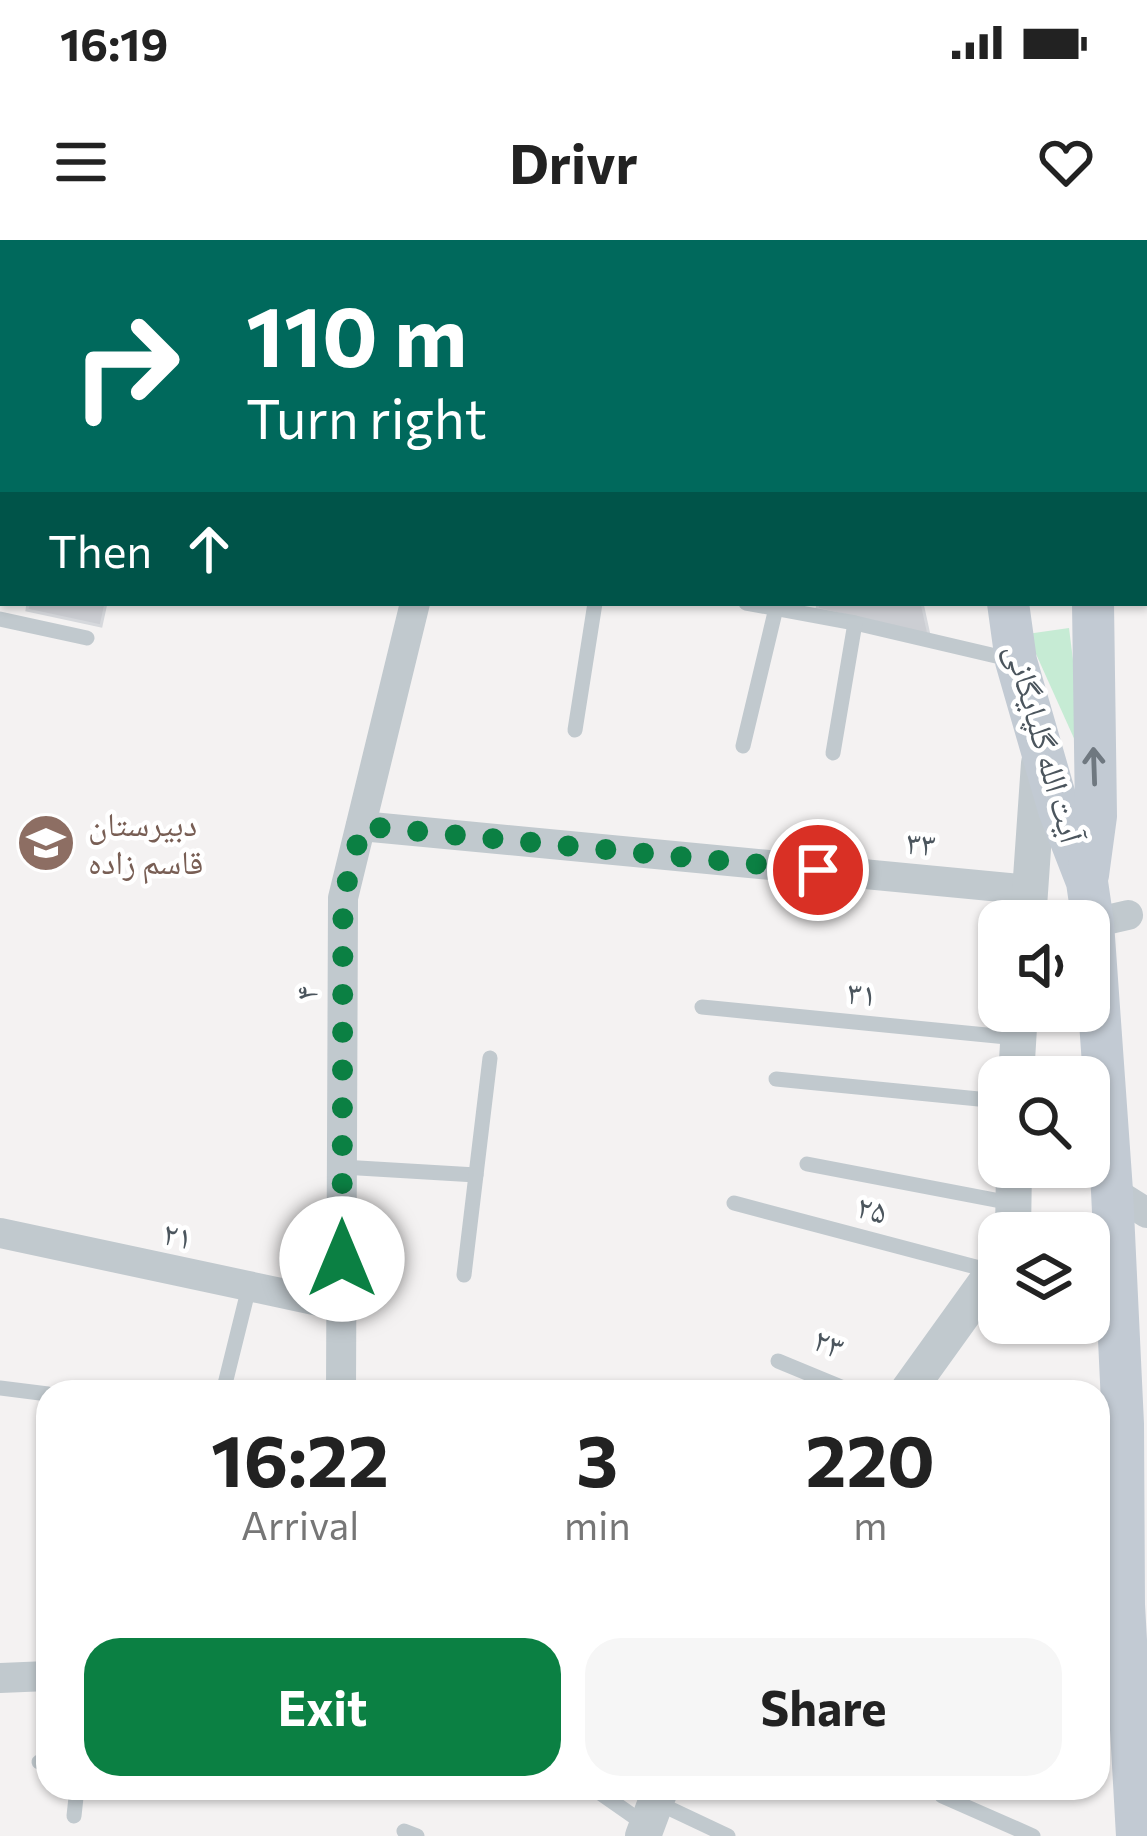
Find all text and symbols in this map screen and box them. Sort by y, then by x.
text: 16:19 [60,15,168,70]
icon: menu [48,129,114,195]
text: Drivr [509,129,638,195]
icon: heart [1033,129,1099,195]
text: 110 m [246,282,467,384]
icon: right [48,288,204,444]
text: Turn right [246,384,487,450]
icon: ahead [176,516,242,582]
text: Then [48,522,152,577]
street label: آیت الله گلپایگانی [997,638,1095,849]
one-way arrow [1083,747,1106,786]
place label: دبیرستان قاسم زاده [88,802,203,885]
school or university icon: دبیرستان قاسم زاده [15,812,77,874]
pin [767,819,869,921]
street label: ۳۳ [905,820,938,863]
icon: arrive [785,837,851,903]
map controls [978,900,1110,1344]
button: sound [978,900,1110,1032]
street label: ۳۱ [845,970,879,1013]
street label: ۴ [284,986,325,1000]
button: search [978,1056,1110,1188]
street label: ۲۵ [853,1184,892,1231]
position arrow [279,1196,405,1322]
street label: ۲۱ [160,1210,197,1257]
button: layers [978,1212,1110,1344]
street label: ۲۳ [808,1317,851,1366]
text: 16:22 [211,1414,389,1502]
text: 3 [576,1414,618,1502]
text: 220 [806,1414,935,1502]
text: Arrival [241,1500,359,1548]
text: min [564,1500,631,1548]
text: m [853,1500,887,1548]
button: Exit [84,1638,561,1776]
button: Share [585,1638,1062,1776]

